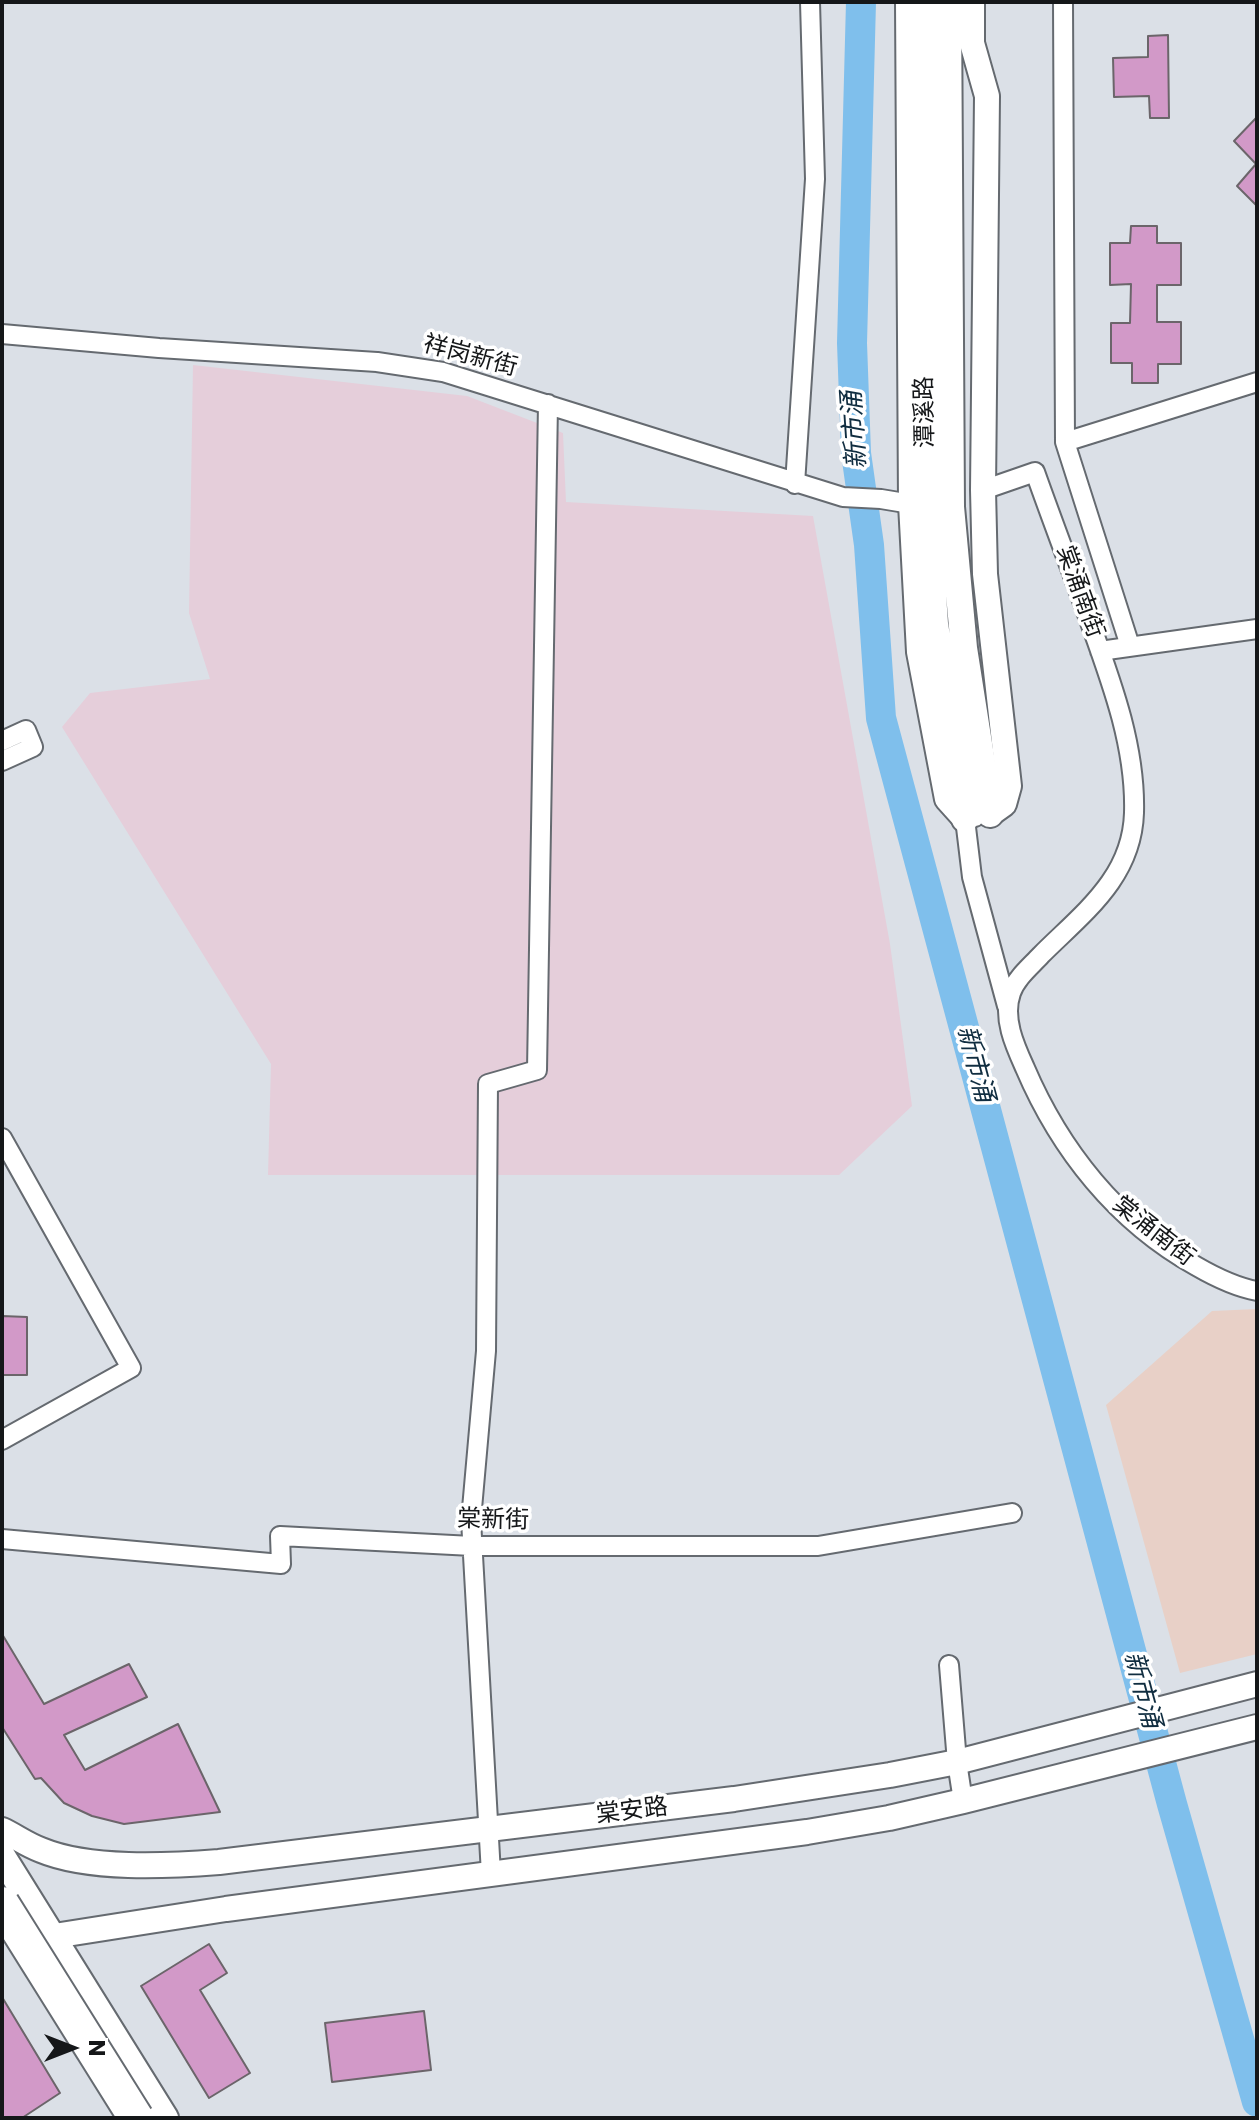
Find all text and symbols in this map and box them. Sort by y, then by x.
street label: 祥岗新街 [420,331,520,383]
street label: 潭溪路 [911,376,941,448]
water label: 新市涌 [838,390,874,470]
street label: 棠涌南街 [1049,542,1109,642]
water label: 新市涌 [949,1022,999,1106]
street label: 棠涌南街 [1106,1191,1200,1273]
street label: 棠新街 [457,1506,529,1536]
water label: 新市涌 [1116,1648,1166,1732]
street label: 棠安路 [595,1793,669,1831]
north arrow [32,2008,112,2088]
text: N [81,2040,112,2056]

